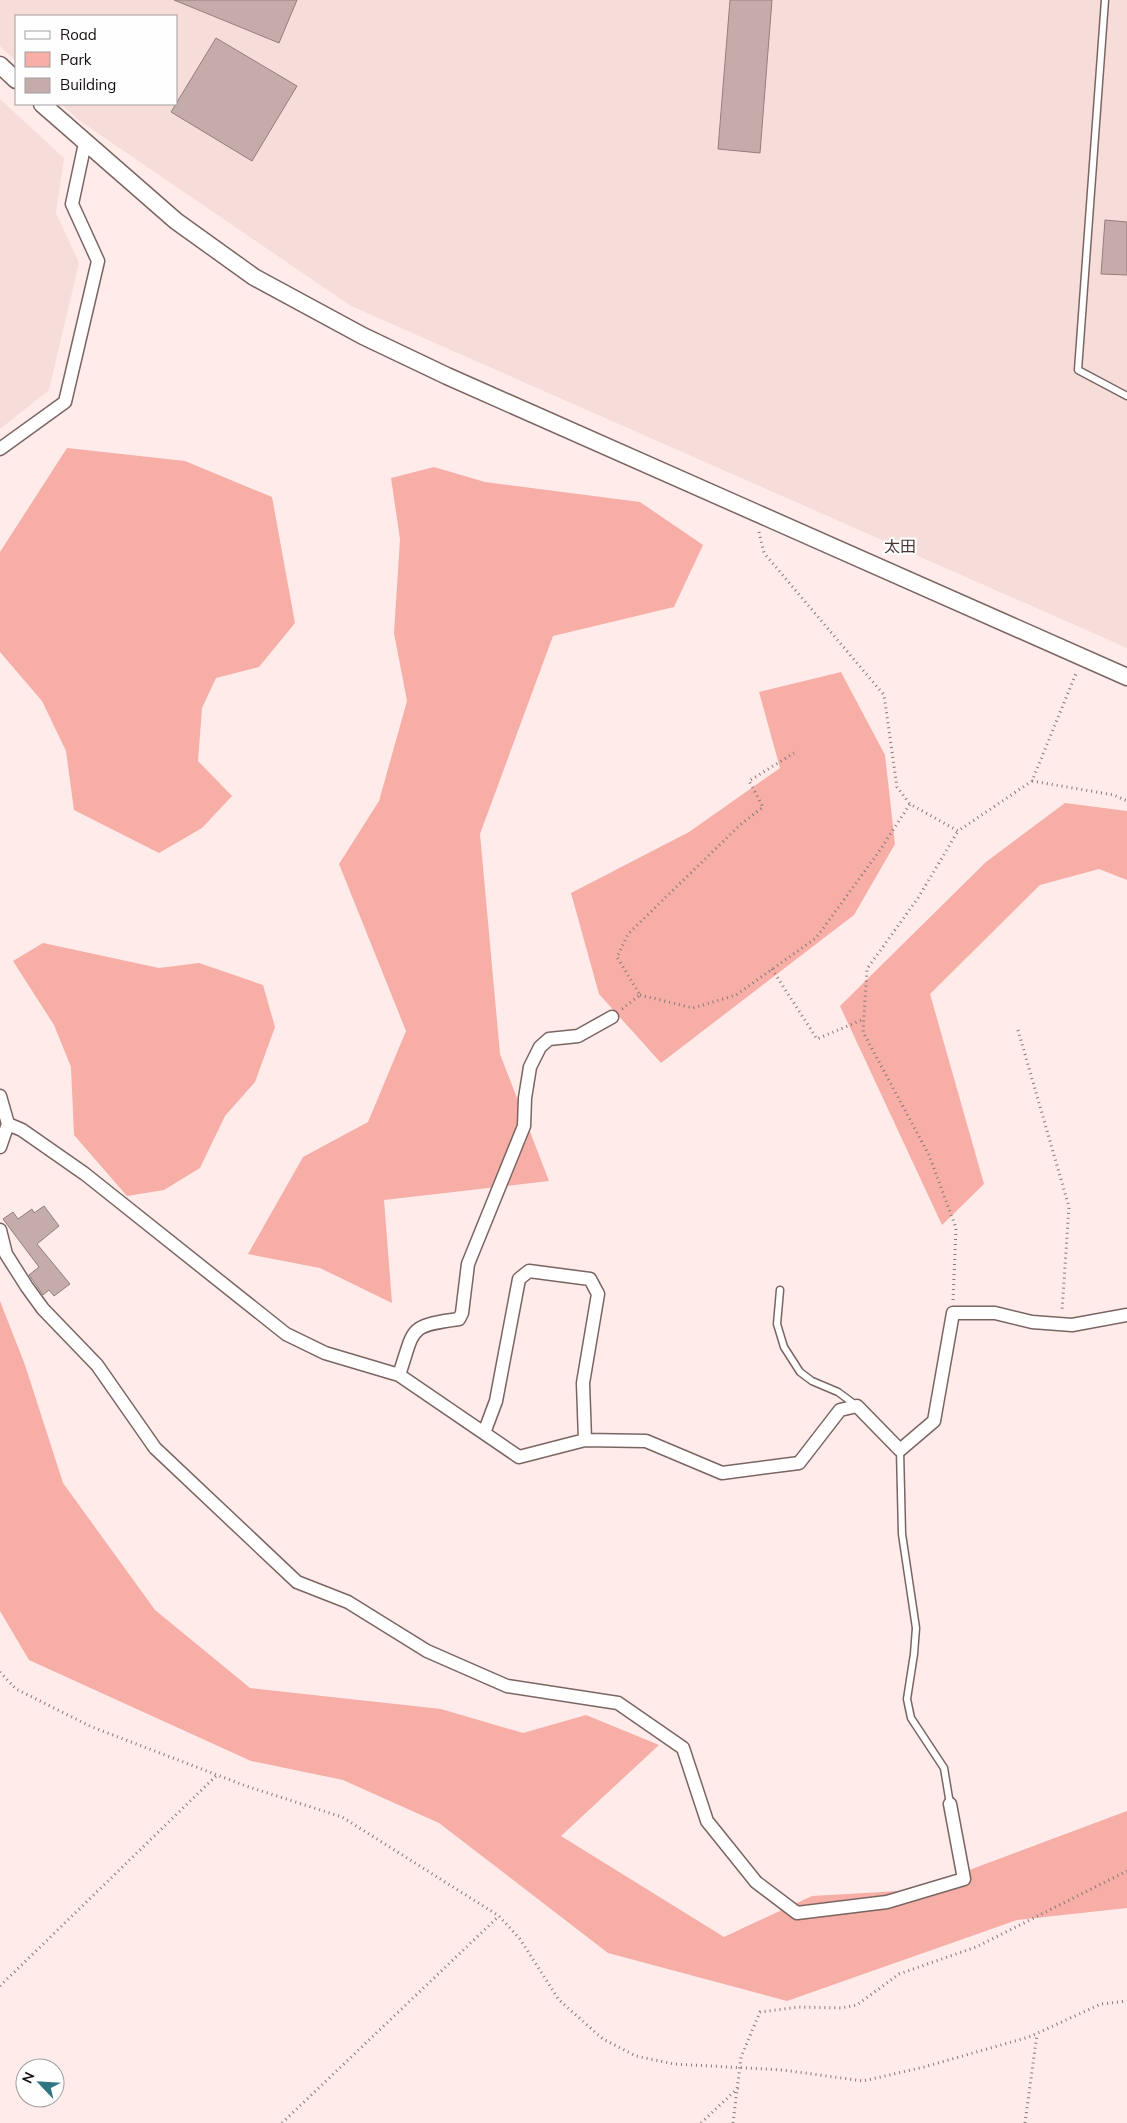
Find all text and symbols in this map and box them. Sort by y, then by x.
legend [15,15,178,105]
text: Road [60,25,97,44]
text: Park [60,50,92,69]
text: Building [60,75,116,94]
district label: 太田 [884,536,916,556]
north arrow [15,2058,65,2108]
text: N [18,2069,39,2086]

